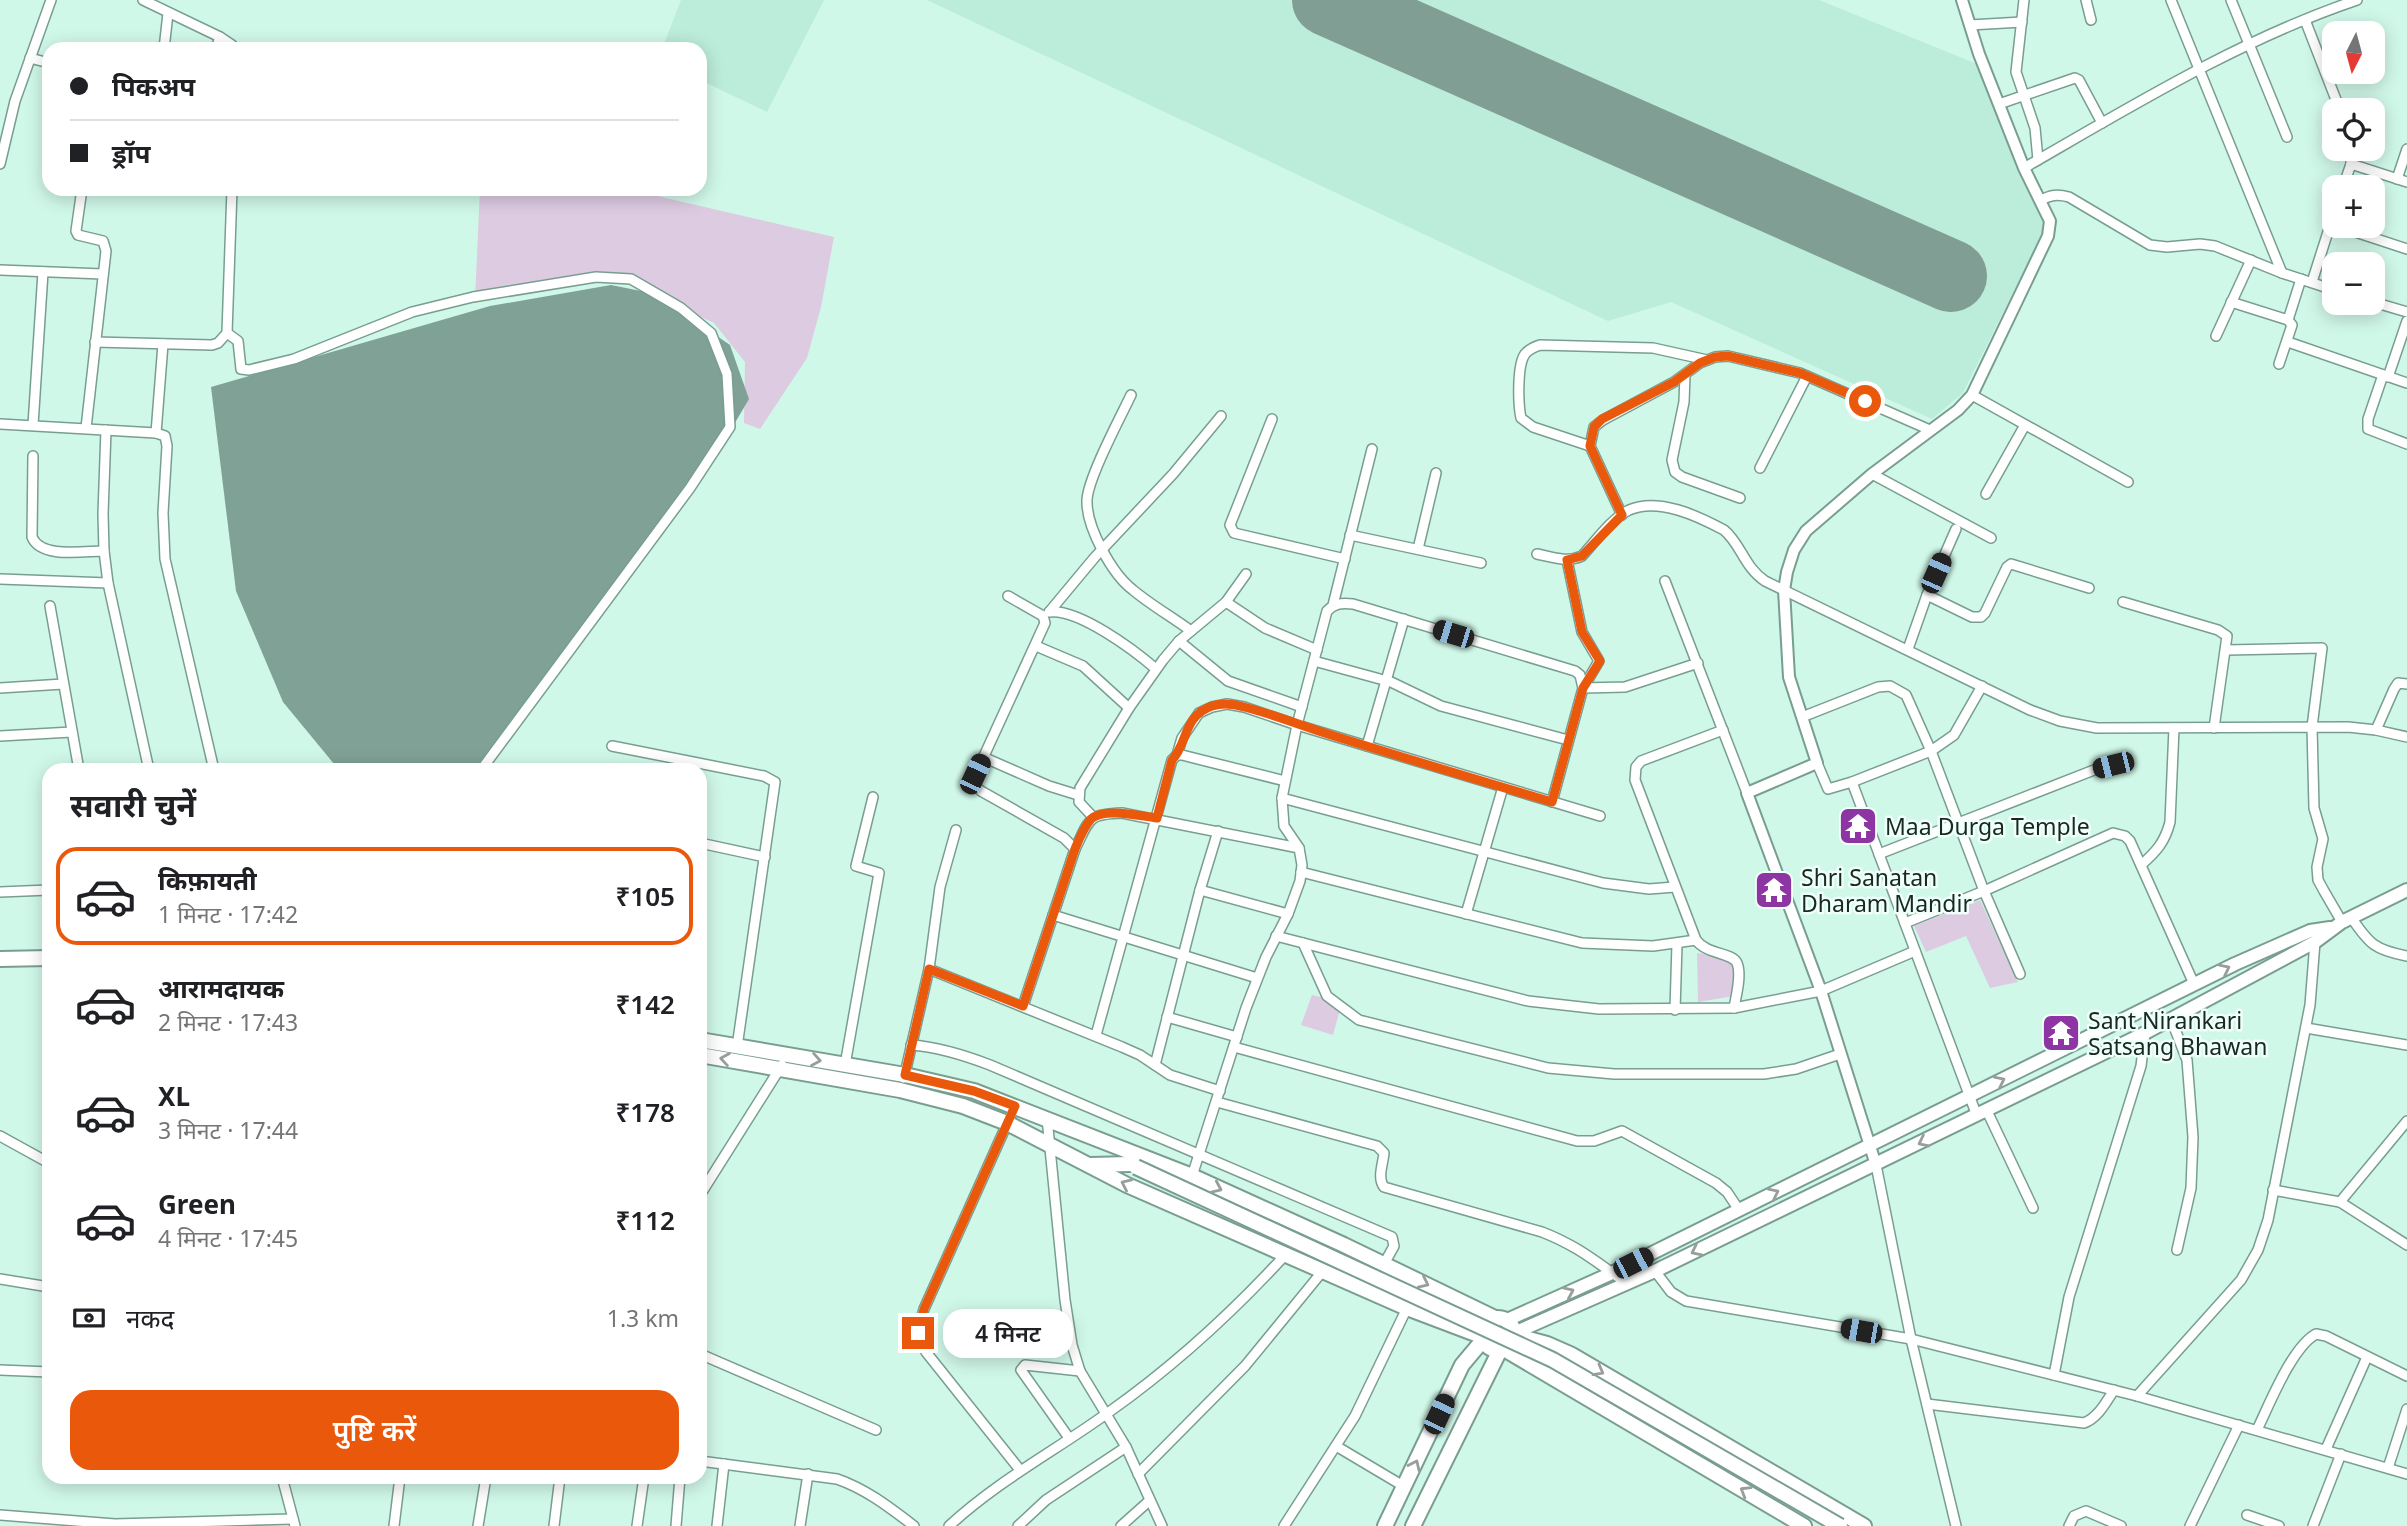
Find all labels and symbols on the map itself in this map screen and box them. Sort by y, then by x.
north arrow [2322,21,2385,84]
route start [1849,385,1881,417]
car [1918,550,1955,596]
car [1430,618,1477,650]
car [2091,750,2136,780]
car [957,751,994,797]
temple icon: Maa Durga Temple [1837,805,1879,847]
place label: Maa Durga Temple [1885,810,2090,842]
place label: Shri Sanatan Dharam Mandir [1801,861,1972,919]
temple icon: Shri Sanatan Dharam Mandir [1753,869,1795,911]
one-way arrow [2218,963,2230,977]
place label: Sant Nirankari Satsang Bhawan [2088,1004,2267,1062]
temple icon: Sant Nirankari Satsang Bhawan [2040,1012,2082,1054]
one-way arrow [719,1052,731,1067]
one-way arrow [810,1052,821,1067]
one-way arrow [1993,1075,2005,1089]
one-way arrow [1918,1133,1930,1147]
one-way arrow [1121,1178,1133,1192]
one-way arrow [1210,1180,1223,1194]
one-way arrow [1767,1187,1779,1201]
one-way arrow [1691,1243,1703,1257]
car [1610,1244,1657,1282]
one-way arrow [1417,1275,1429,1289]
one-way arrow [1562,1286,1575,1300]
callout: 4 मिनट [942,1308,1072,1358]
route end [902,1317,934,1349]
car [1839,1317,1884,1345]
one-way arrow [1592,1363,1604,1376]
car [1421,1391,1458,1437]
one-way arrow [1407,1460,1421,1472]
one-way arrow [1739,1487,1752,1500]

